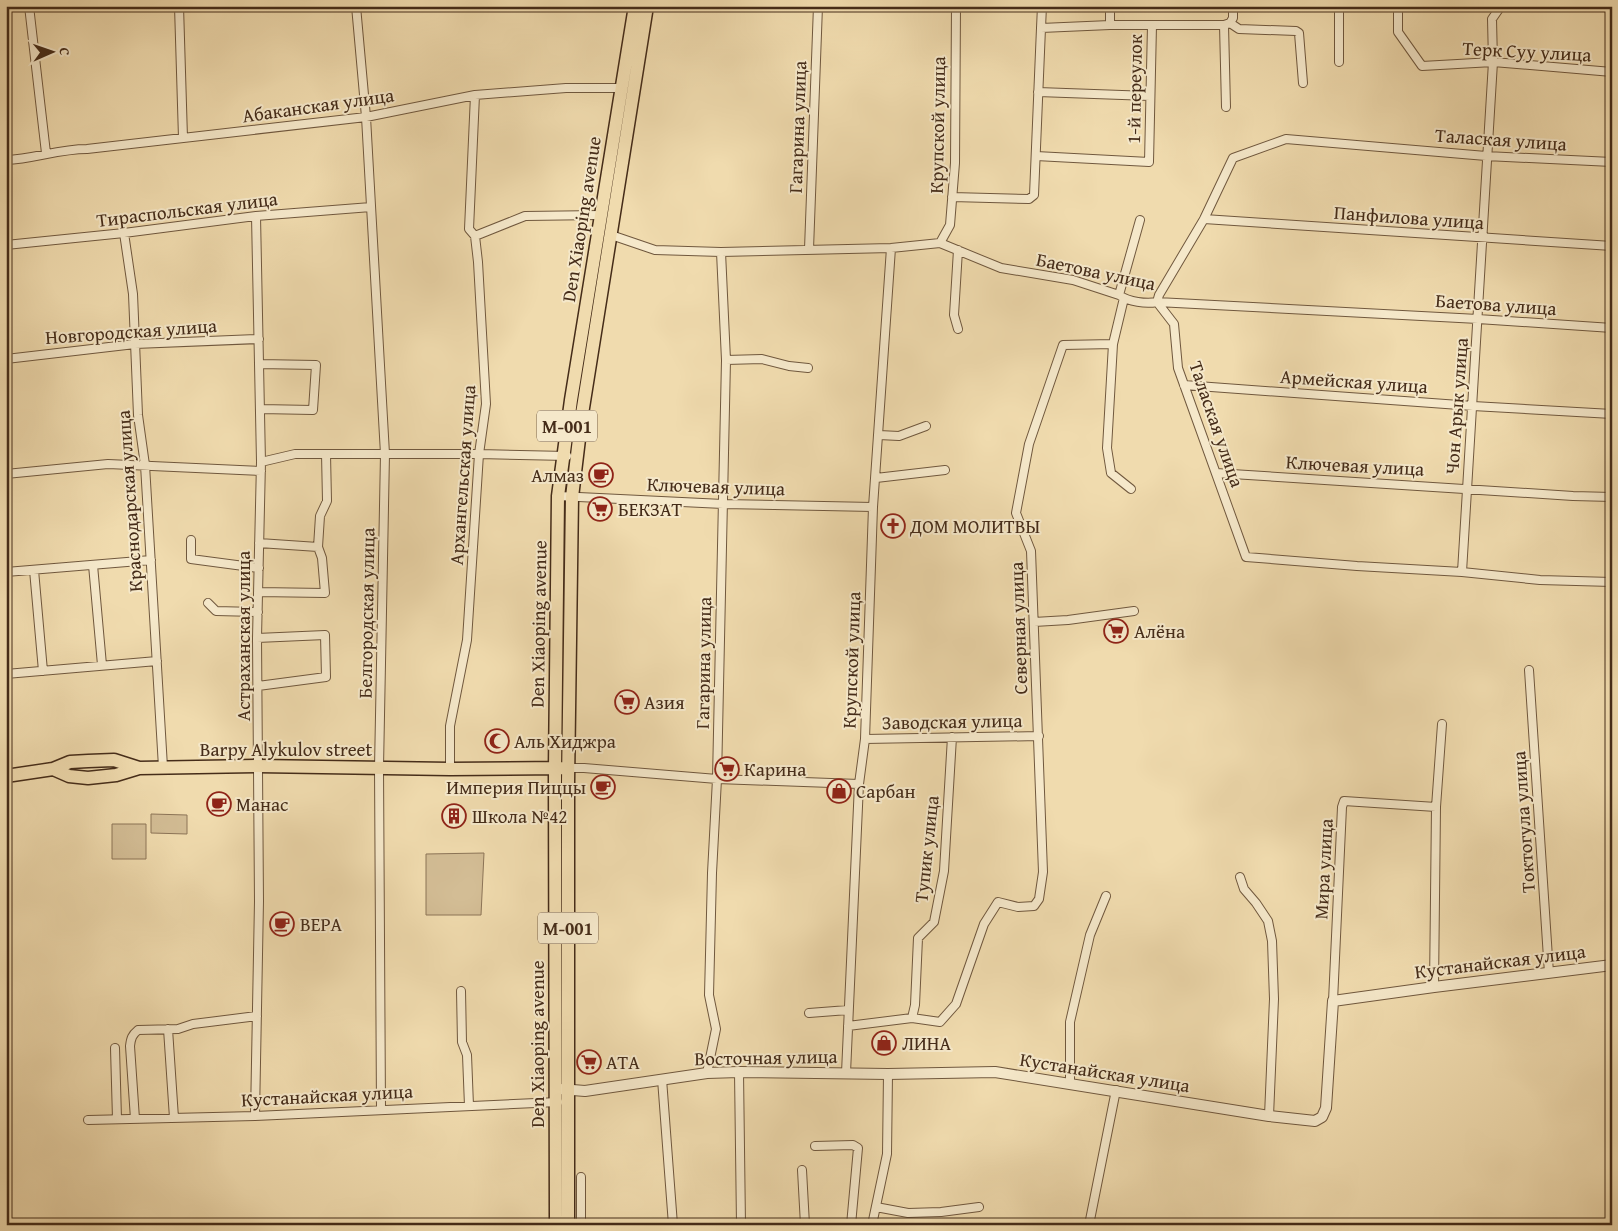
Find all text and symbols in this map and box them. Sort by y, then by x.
north arrow [28,28,78,78]
street label: 1-й переулок [1119,34,1149,144]
street label: Терк Суу улица [1462,34,1592,68]
text: С [55,47,75,56]
street label: Крупской улица [922,56,952,194]
street label: Гагарина улица [781,60,813,194]
street label: Абаканская улица [240,81,396,129]
street label: Талаская улица [1434,120,1568,158]
street label: Den Xiaoping avenue [554,134,608,304]
street label: Тираспольская улица [95,184,279,234]
street label: Панфилова улица [1333,198,1485,236]
street label: Баетова улица [1034,245,1158,297]
street label: Баетова улица [1434,286,1558,322]
street label: Новгородская улица [44,311,218,351]
street label: Чон Арык улица [1437,337,1475,475]
street label: Талаская улица [1182,357,1252,491]
street label: Армейская улица [1279,362,1429,400]
street label: Архангельская улица [442,384,482,566]
street label: Краснодарская улица [109,409,149,593]
road number: M-001 [537,411,597,442]
street label: Ключевая улица [1285,447,1425,483]
place label: Алмаз [531,461,584,489]
cafe icon: Алмаз [588,462,614,488]
street label: Ключевая улица [646,470,786,502]
place label: БЕКЗАТ [618,495,682,523]
supermarket icon: БЕКЗАТ [587,496,613,522]
place label: ДОМ МОЛИТВЫ [909,512,1041,540]
church icon: ДОМ МОЛИТВЫ [880,513,906,539]
street label: Белгородская улица [351,527,381,699]
street label: Den Xiaoping avenue [523,540,553,708]
street label: Астраханская улица [229,551,257,721]
street label: Северная улица [1002,561,1034,695]
street label: Крупской улица [835,591,867,729]
street label: Гагарина улица [688,597,718,729]
place label: Алёна [1134,617,1185,645]
supermarket icon: Алёна [1103,618,1129,644]
place label: Азия [644,688,685,716]
supermarket icon: Азия [614,689,640,715]
street label: Заводская улица [881,706,1023,736]
place label: Аль Хиджра [514,727,616,755]
mosque icon: Аль Хиджра [484,728,510,754]
street label: Barpy Alykulov street [200,735,372,763]
street label: Токтогула улица [1504,750,1542,894]
place label: Карина [744,755,806,783]
supermarket icon: Карина [714,756,740,782]
place label: Империя Пиццы [446,773,586,801]
cafe icon: Империя Пиццы [590,774,616,800]
place label: Сарбан [856,777,915,805]
shop icon: Сарбан [826,778,852,804]
place label: Манас [236,790,288,818]
cafe icon: Манас [206,791,232,817]
street label: Тупик улица [906,794,946,904]
place label: Школа №42 [472,802,567,830]
building icon: Школа №42 [441,803,467,829]
street label: Мира улица [1306,818,1340,920]
place label: ВЕРА [300,910,343,938]
cafe icon: ВЕРА [269,911,295,937]
road number: M-001 [538,912,598,944]
street label: Кустанайская улица [1413,937,1587,985]
street label: Den Xiaoping avenue [523,960,551,1128]
place label: ЛИНА [902,1029,951,1057]
shop icon: ЛИНА [871,1030,897,1056]
street label: Восточная улица [694,1042,838,1072]
street label: Кустанайская улица [1018,1045,1192,1099]
place label: АТА [606,1048,640,1076]
supermarket icon: АТА [576,1049,602,1075]
street label: Кустанайская улица [240,1077,414,1113]

